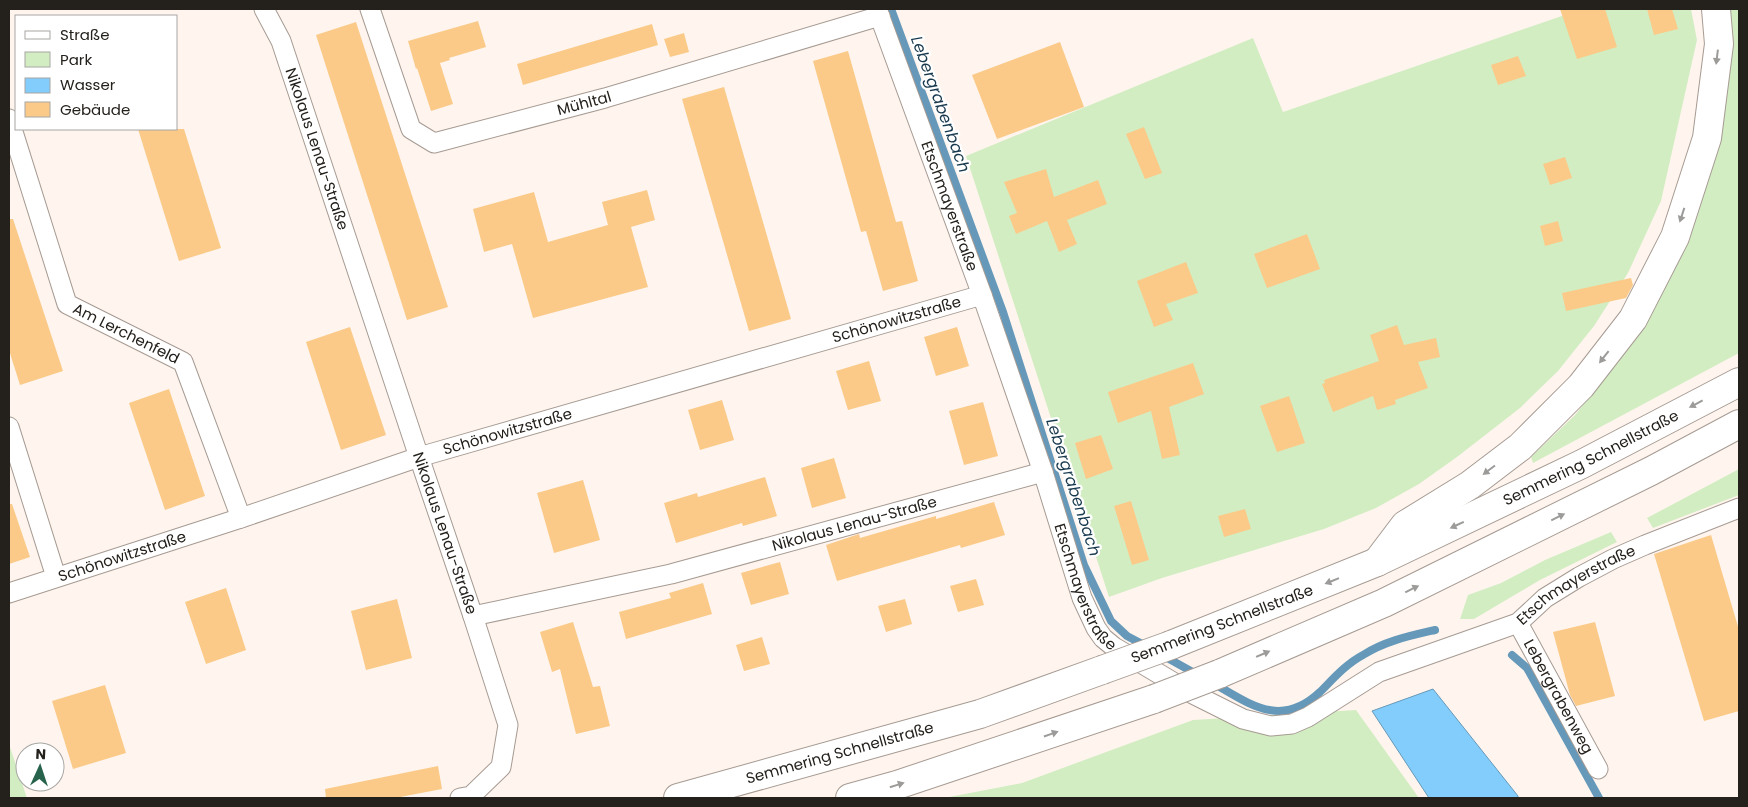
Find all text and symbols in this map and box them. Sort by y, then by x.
legend [15,15,178,130]
text: Straße [60,24,110,45]
water label: Lebergrabenbach [905,33,976,176]
text: Park [60,49,92,70]
one-way arrow [1713,50,1721,66]
street label: Nikolaus Lenau-Straße [281,65,354,233]
text: Wasser [60,74,116,95]
street label: Mühltal [555,86,614,120]
text: Gebäude [60,99,130,120]
street label: Etschmayerstraße [916,138,983,274]
one-way arrow [1678,208,1685,223]
street label: Schönowitzstraße [830,291,963,348]
street label: Am Lerchenfeld [69,298,183,369]
one-way arrow [1599,350,1609,364]
one-way arrow [1689,400,1703,408]
street label: Schönowitzstraße [440,403,574,460]
street label: Semmering Schnellstraße [1499,404,1682,510]
water label: Lebergrabenbach [1040,415,1107,559]
street label: Nikolaus Lenau-Straße [408,449,483,617]
one-way arrow [1483,465,1496,476]
street label: Nikolaus Lenau-Straße [770,491,939,556]
one-way arrow [1551,513,1565,521]
street label: Etschmayerstraße [1050,521,1121,655]
one-way arrow [1450,521,1464,529]
street label: Schönowitzstraße [55,525,189,586]
street label: Etschmayerstraße [1512,540,1638,629]
one-way arrow [1325,577,1339,585]
street label: Semmering Schnellstraße [1128,579,1316,668]
one-way arrow [1405,585,1419,593]
street label: Lebergrabenweg [1519,635,1599,757]
one-way arrow [1256,650,1270,658]
street label: Semmering Schnellstraße [744,716,936,789]
one-way arrow [1044,730,1059,738]
north arrow [15,742,65,792]
text: N [35,744,46,764]
one-way arrow [889,781,904,789]

